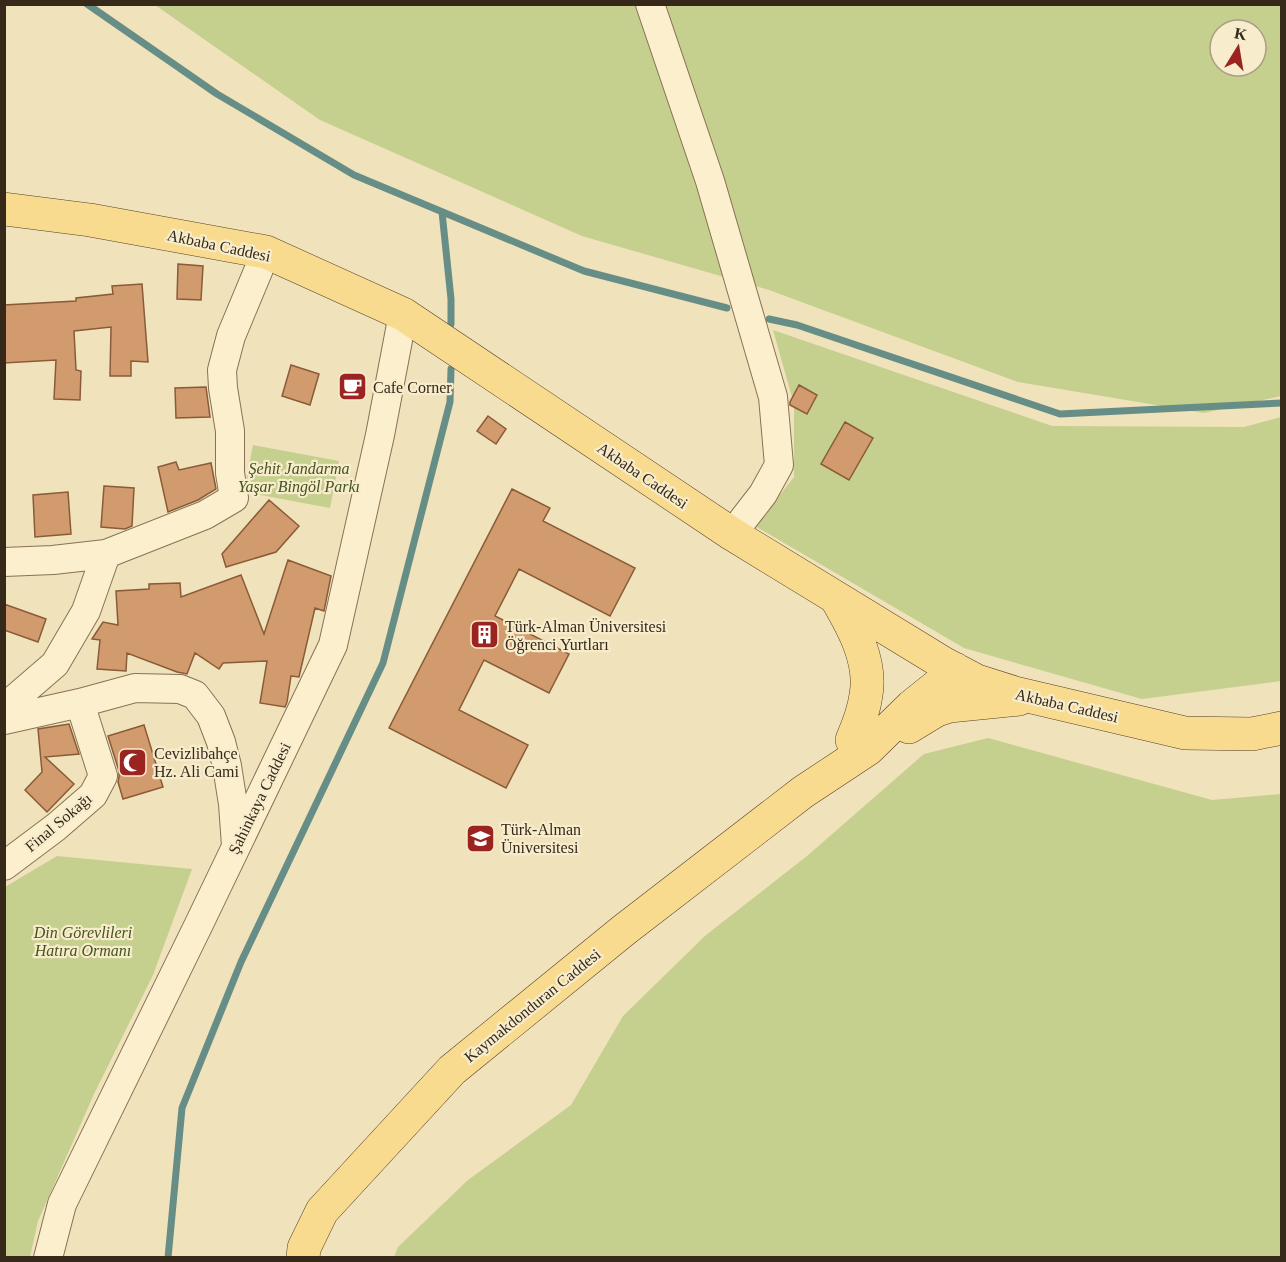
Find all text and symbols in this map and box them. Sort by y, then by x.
north arrow [1208,18,1268,78]
text: K [1233,24,1249,43]
street label: Akbaba Caddesi [166,226,273,265]
cafe icon: Cafe Corner [336,371,368,403]
place label: Cafe Corner [373,379,452,396]
street label: Akbaba Caddesi [594,439,692,512]
park label: Şehit Jandarma Yaşar Bingöl Parkı [238,460,360,496]
place label: Türk-Alman Üniversitesi Öğrenci Yurtları [505,618,667,654]
building icon: Türk-Alman Üniversitesi Öğrenci Yurtları [468,619,500,651]
street label: Akbaba Caddesi [1014,685,1121,726]
street label: Şahinkaya Caddesi [225,739,295,857]
place label: Cevizlibahçe Hz. Ali Cami [154,745,239,780]
mosque icon: Cevizlibahçe Hz. Ali Cami [117,746,149,778]
street label: Final Sokağı [22,789,96,856]
place label: Türk-Alman Üniversitesi [501,821,581,856]
school or university icon: Türk-Alman Üniversitesi [464,822,496,854]
park label: Din Görevlileri Hatıra Ormanı [33,924,132,959]
street label: Kaymakdonduran Caddesi [461,945,605,1066]

